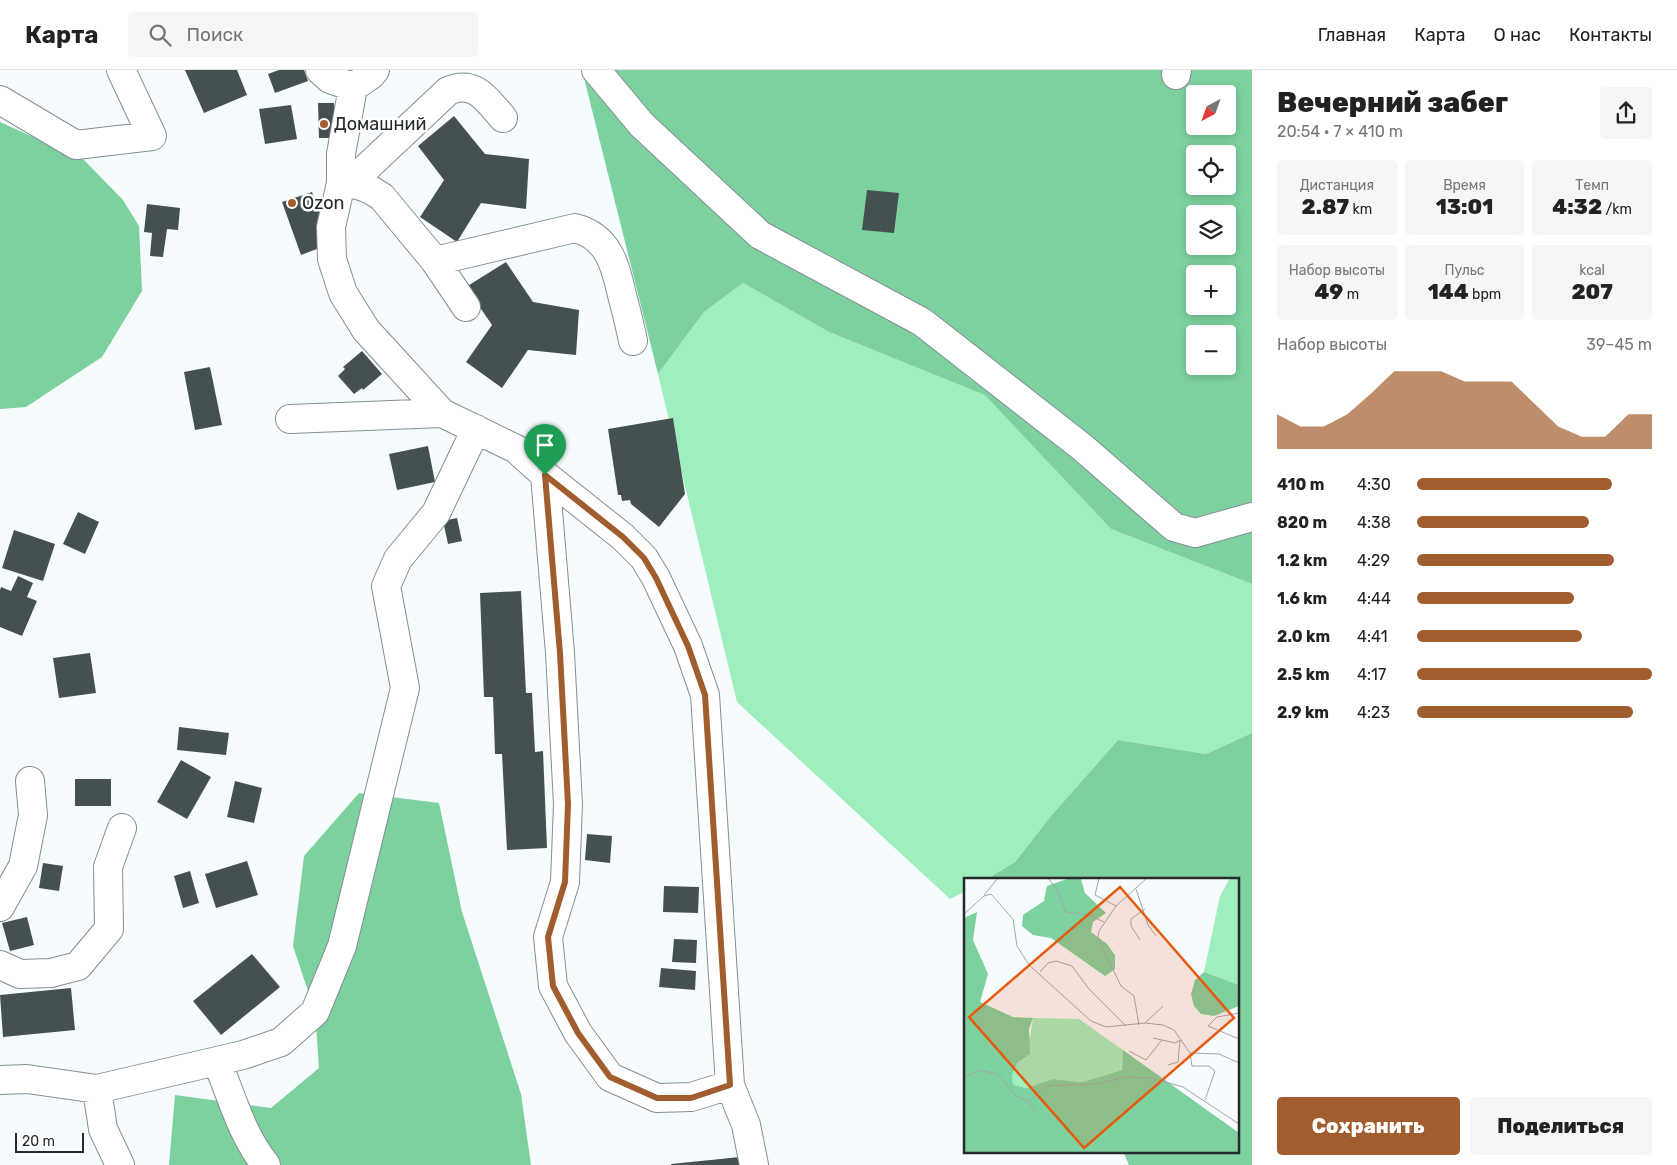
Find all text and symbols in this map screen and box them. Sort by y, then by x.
search box [128,12,478,57]
text: Карта [25,21,98,49]
icon: search [146,21,174,49]
text: Поиск [186,23,243,46]
text: Главная [1318,24,1386,46]
text: Карта [1414,24,1466,46]
text: О нас [1494,24,1541,46]
text: Контакты [1569,24,1652,46]
north arrow [1186,85,1236,135]
map controls [1186,85,1236,375]
text: Вечерний забег [1277,86,1508,119]
button: share [1600,87,1652,139]
place label: Домашний [334,113,426,135]
marker: Домашний [318,118,330,130]
text: 20:54 · 7 × 410 m [1277,122,1403,141]
button: locate [1186,145,1236,195]
text: Дистанция [1300,177,1374,194]
text: Время [1443,177,1486,194]
text: Темп [1575,177,1609,194]
place label: Ozon [302,192,344,214]
text: 2.87 [1301,194,1349,219]
text: 13:01 [1436,194,1493,219]
text: 4:32 [1552,194,1602,219]
marker: Ozon [286,197,298,209]
text: km [1349,201,1372,218]
text: /km [1602,201,1632,218]
button: layers [1186,205,1236,255]
text: Набор высоты [1289,262,1385,279]
text: Пульс [1444,262,1485,279]
text: kcal [1579,262,1605,279]
button: + [1186,265,1236,315]
text: 49 [1315,279,1343,304]
text: 144 [1428,279,1469,304]
text: 207 [1571,279,1613,304]
text: m [1343,286,1359,303]
text: bpm [1469,286,1501,303]
button: − [1186,325,1236,375]
text: Набор высоты [1277,335,1387,354]
text: 39–45 m [1586,335,1652,354]
pin [524,424,566,475]
icon: arrive [531,431,559,459]
text: 410 m [1277,475,1324,494]
text: 4:30 [1357,475,1391,494]
text: 820 m [1277,513,1327,532]
text: 4:38 [1357,513,1391,532]
text: 1.2 km [1277,551,1327,570]
text: 4:29 [1357,551,1390,570]
text: 1.6 km [1277,589,1327,608]
text: 4:44 [1357,589,1391,608]
text: 2.0 km [1277,627,1330,646]
text: 4:41 [1357,627,1388,646]
text: 2.5 km [1277,665,1330,684]
text: 4:17 [1357,665,1386,684]
text: 2.9 km [1277,703,1329,722]
text: 4:23 [1357,703,1390,722]
inset map [964,878,1240,1152]
button: Сохранить [1277,1097,1460,1155]
button: Поделиться [1470,1097,1652,1155]
scale bar [15,1130,84,1153]
text: 20 m [22,1133,55,1150]

